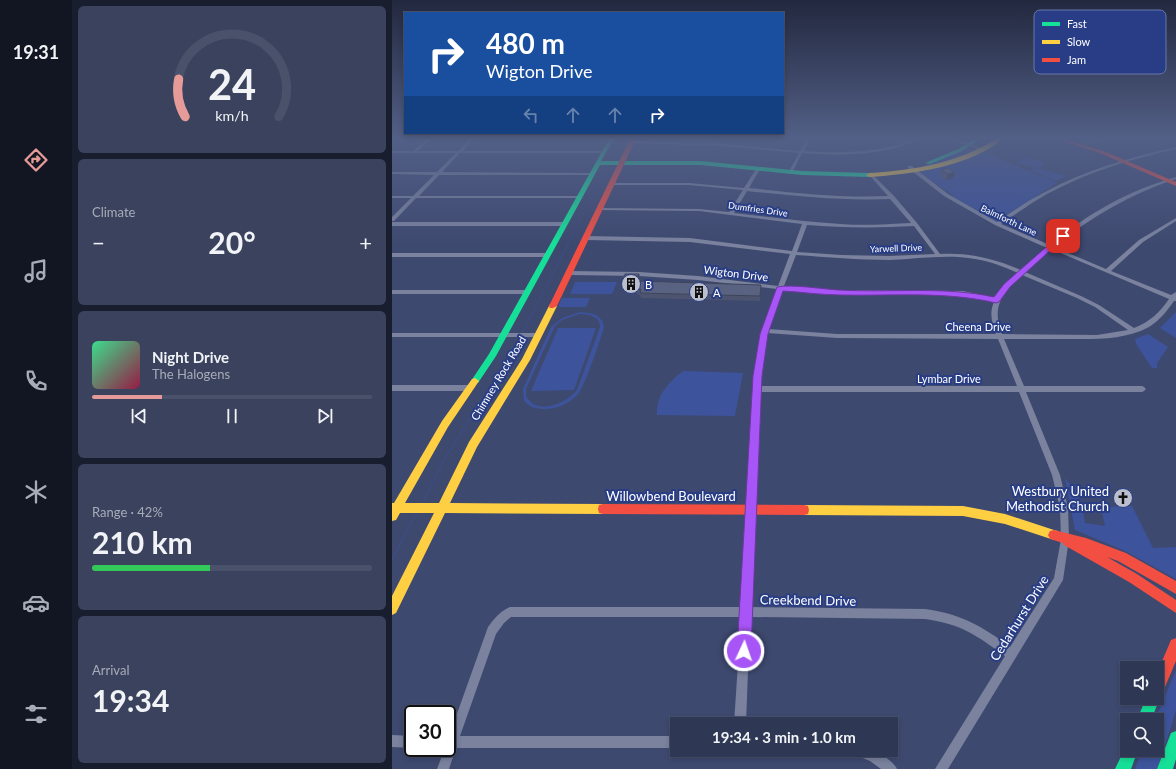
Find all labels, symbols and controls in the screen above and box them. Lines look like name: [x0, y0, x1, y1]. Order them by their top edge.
legend: [1034, 10, 1166, 74]
text: Fast: [1067, 17, 1087, 30]
text: 480 m: [486, 26, 565, 60]
icon: right: [420, 28, 472, 80]
text: Slow: [1067, 35, 1091, 48]
text: 19:31: [13, 41, 59, 63]
text: Jam: [1067, 53, 1086, 66]
text: 24: [208, 59, 256, 109]
text: Wigton Drive: [486, 60, 592, 82]
icon: left: [520, 104, 542, 126]
icon: ahead: [562, 104, 584, 126]
icon: ahead: [604, 104, 626, 126]
icon: right: [646, 104, 668, 126]
text: km/h: [215, 107, 249, 124]
icon: directions: [22, 146, 50, 174]
street label: Dumfries Drive: [727, 199, 789, 219]
street label: Balmforth Lane: [979, 202, 1039, 238]
text: Climate: [92, 204, 135, 220]
pin: [1046, 219, 1080, 253]
text: 20°: [208, 224, 256, 260]
icon: arrive: [1052, 225, 1074, 247]
text: −: [92, 229, 105, 256]
text: +: [359, 229, 372, 256]
street label: Yarwell Drive: [870, 242, 922, 254]
icon: music: [22, 257, 50, 285]
street label: Wigton Drive: [703, 263, 769, 283]
building icon: B: [620, 273, 642, 295]
place label: B: [645, 278, 652, 291]
building icon: A: [688, 281, 710, 303]
place label: A: [713, 286, 721, 299]
street label: Cheena Drive: [945, 320, 1011, 333]
street label: Chimney Rock Road: [468, 333, 528, 423]
text: Night Drive: [152, 348, 229, 366]
text: The Halogens: [152, 366, 230, 382]
icon: phone: [22, 367, 50, 395]
street label: Lymbar Drive: [917, 372, 981, 385]
icon: previous: [128, 405, 150, 427]
icon: pause: [221, 405, 243, 427]
icon: next: [314, 405, 336, 427]
icon: climate: [22, 478, 50, 506]
place label: Westbury United Methodist Church: [1006, 483, 1109, 514]
church icon: Westbury United Methodist Church: [1112, 487, 1134, 509]
street label: Willowbend Boulevard: [606, 488, 736, 504]
text: Range · 42%: [92, 504, 163, 520]
text: 210 km: [92, 524, 193, 560]
street label: Cedarhurst Drive: [986, 572, 1052, 664]
icon: car: [22, 589, 50, 617]
street label: Creekbend Drive: [760, 591, 856, 609]
position arrow: [723, 630, 765, 672]
map controls: [1120, 661, 1164, 757]
button: sound: [1120, 661, 1164, 705]
text: Arrival: [92, 662, 129, 678]
text: 19:34: [92, 682, 169, 718]
icon: filters: [22, 700, 50, 728]
speed limit sign: 30: [404, 705, 456, 757]
button: search: [1120, 713, 1164, 757]
text: 19:34 · 3 min · 1.0 km: [712, 728, 856, 746]

